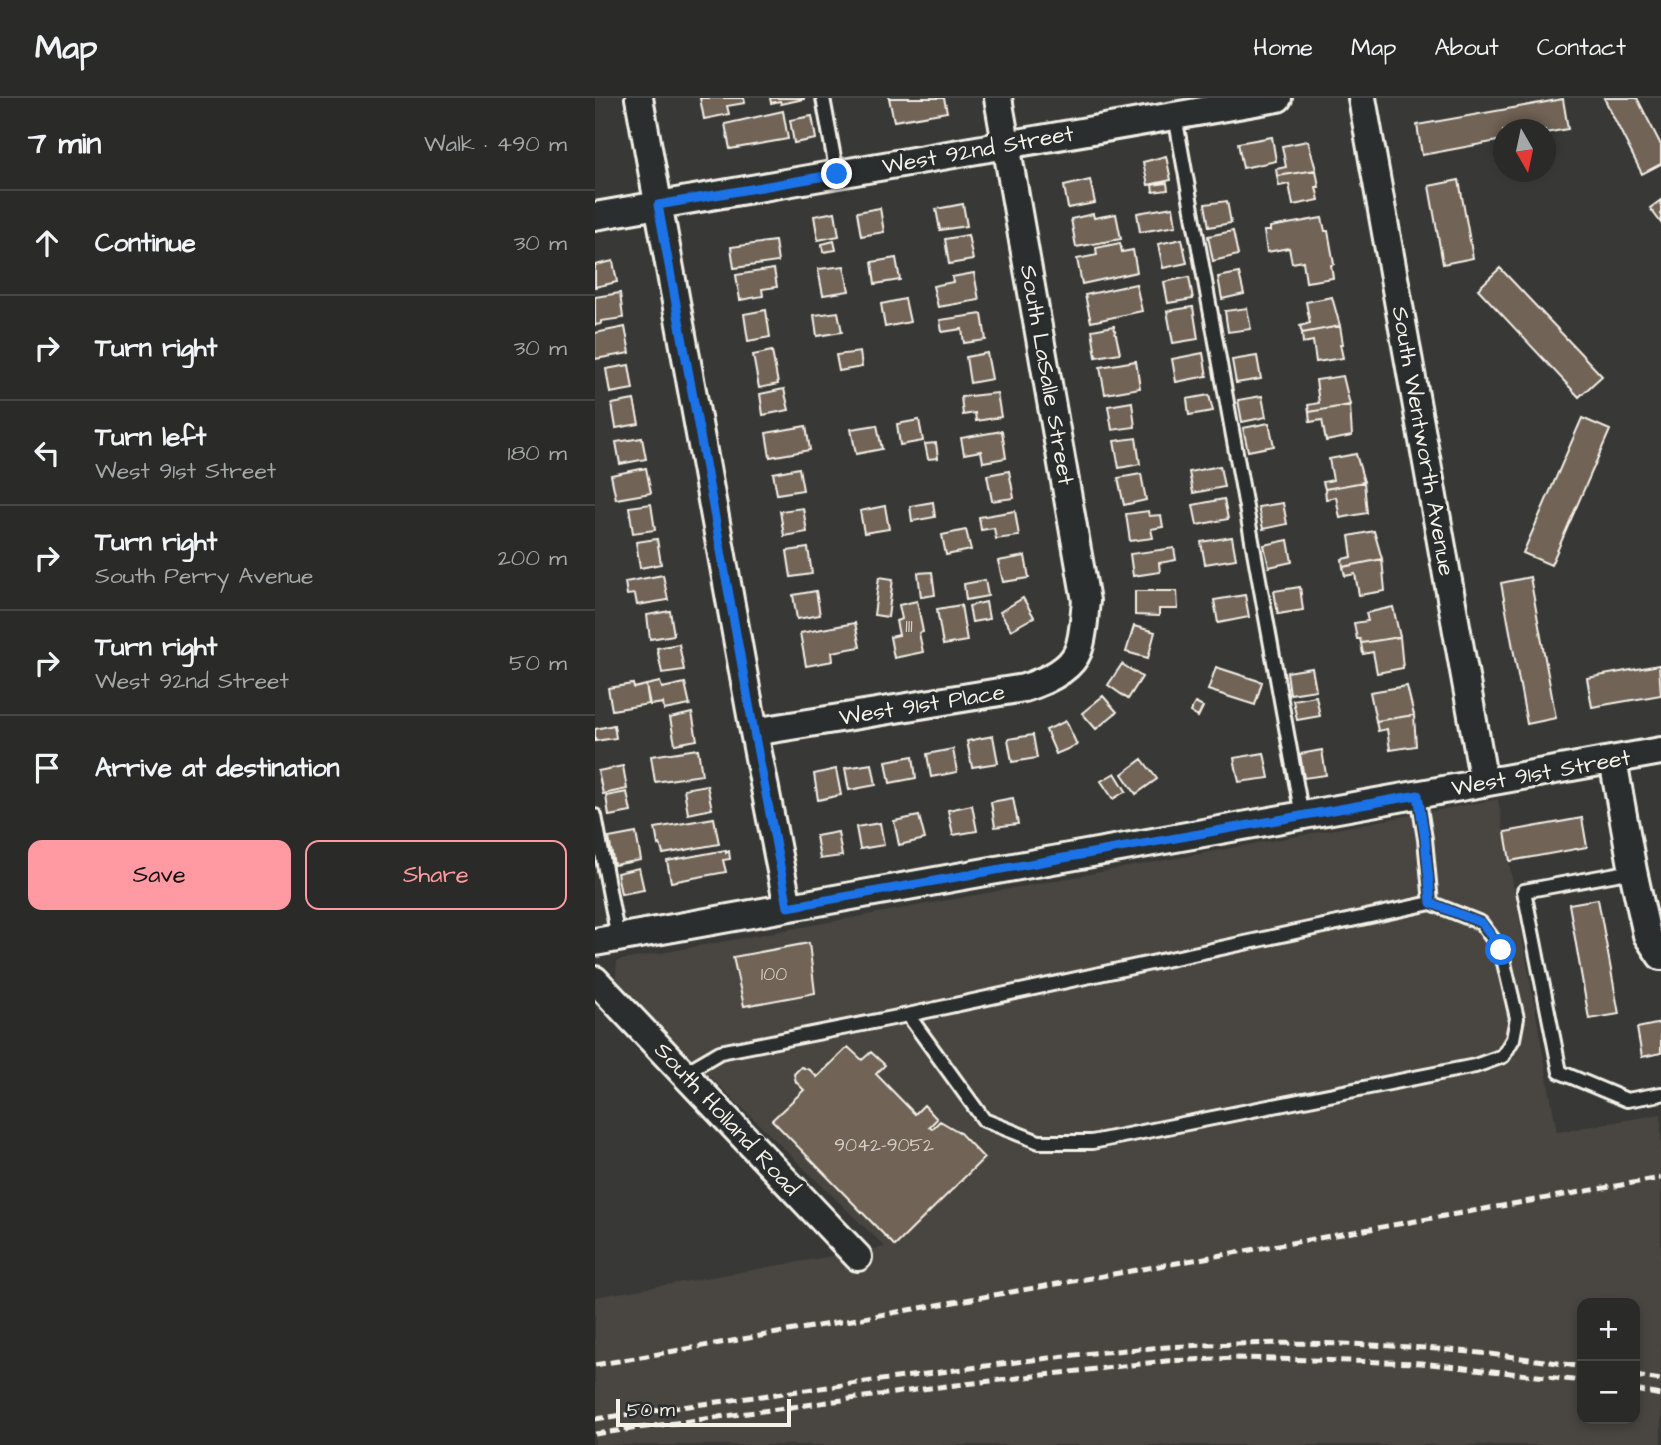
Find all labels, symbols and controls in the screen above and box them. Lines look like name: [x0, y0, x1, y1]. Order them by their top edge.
text: Map: [35, 25, 97, 71]
text: Home: [1253, 31, 1313, 65]
text: Map: [1351, 31, 1396, 65]
text: About: [1434, 31, 1499, 65]
text: Contact: [1537, 31, 1626, 65]
street label: West 92nd Street: [880, 117, 1077, 183]
north arrow: [1493, 119, 1556, 182]
text: 7 min: [28, 123, 101, 165]
text: Walk · 490 m: [424, 128, 567, 160]
route end: [821, 158, 852, 189]
icon: ahead: [28, 224, 66, 262]
text: Continue: [95, 225, 196, 261]
text: 30 m: [514, 227, 567, 259]
street label: South LaSalle Street: [1012, 262, 1082, 488]
street label: South Wentworth Avenue: [1384, 304, 1462, 578]
icon: right: [28, 329, 66, 367]
text: Turn right: [95, 330, 217, 366]
text: 30 m: [514, 332, 567, 364]
text: Turn left: [95, 419, 206, 455]
icon: left: [28, 434, 66, 472]
text: 180 m: [508, 437, 567, 469]
text: West 91st Street: [95, 455, 276, 487]
text: Turn right: [95, 524, 217, 560]
icon: right: [28, 539, 66, 577]
text: 200 m: [498, 542, 567, 574]
text: South Perry Avenue: [95, 560, 313, 592]
house number: 111: [905, 613, 913, 640]
text: Turn right: [95, 629, 217, 665]
icon: right: [28, 644, 66, 682]
text: 50 m: [509, 647, 567, 679]
text: West 92nd Street: [95, 665, 289, 697]
street label: West 91st Place: [837, 676, 1007, 734]
street label: West 91st Street: [1449, 741, 1634, 804]
icon: arrive: [28, 749, 66, 787]
text: Arrive at destination: [95, 750, 340, 786]
button: Save: [28, 840, 291, 910]
button: Share: [305, 840, 567, 910]
route start: [1485, 934, 1516, 965]
house number: 100: [761, 961, 787, 988]
street label: South Holland Road: [647, 1035, 807, 1203]
house number: 9042-9052: [834, 1132, 934, 1159]
map controls: [1577, 1298, 1640, 1424]
button: +: [1577, 1298, 1640, 1361]
button: −: [1577, 1361, 1640, 1424]
scale bar: [616, 1396, 791, 1428]
text: 50 m: [627, 1397, 675, 1424]

